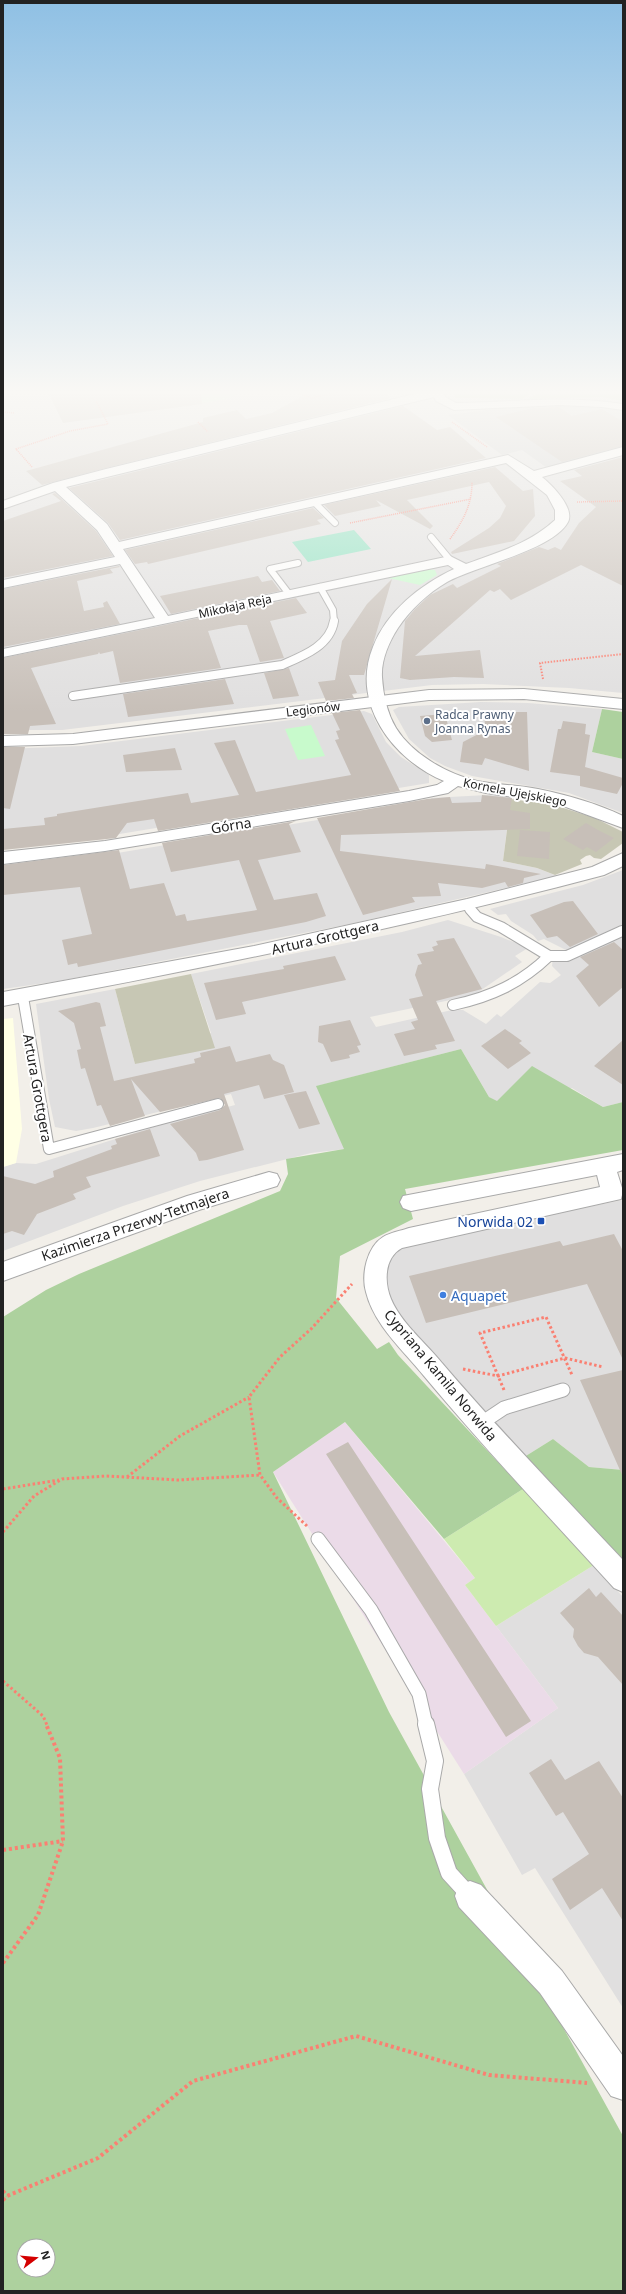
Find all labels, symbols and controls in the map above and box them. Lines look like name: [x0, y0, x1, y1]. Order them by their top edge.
street label: Mikołaja Reja: [197, 590, 273, 622]
street label: Legionów: [285, 697, 342, 721]
place label: Radca Prawny Joanna Rynas: [434, 706, 515, 737]
marker: Radca Prawny Joanna Rynas: [422, 716, 432, 726]
street label: Kornela Ujejskiego: [462, 774, 568, 810]
street label: Górna: [209, 812, 253, 838]
street label: Artura Grottgera: [269, 915, 381, 959]
street label: Artura Grottgera: [19, 1032, 57, 1144]
street label: Kazimierza Przerwy-Tetmajera: [39, 1183, 231, 1265]
place label: Norwida 02: [457, 1212, 533, 1231]
marker: Norwida 02: [536, 1216, 546, 1226]
place label: Aquapet: [451, 1286, 507, 1305]
marker: Aquapet: [438, 1290, 448, 1300]
street label: Cypriana Kamila Norwida: [380, 1305, 502, 1445]
north arrow: [16, 2238, 56, 2278]
text: N: [38, 2249, 55, 2261]

